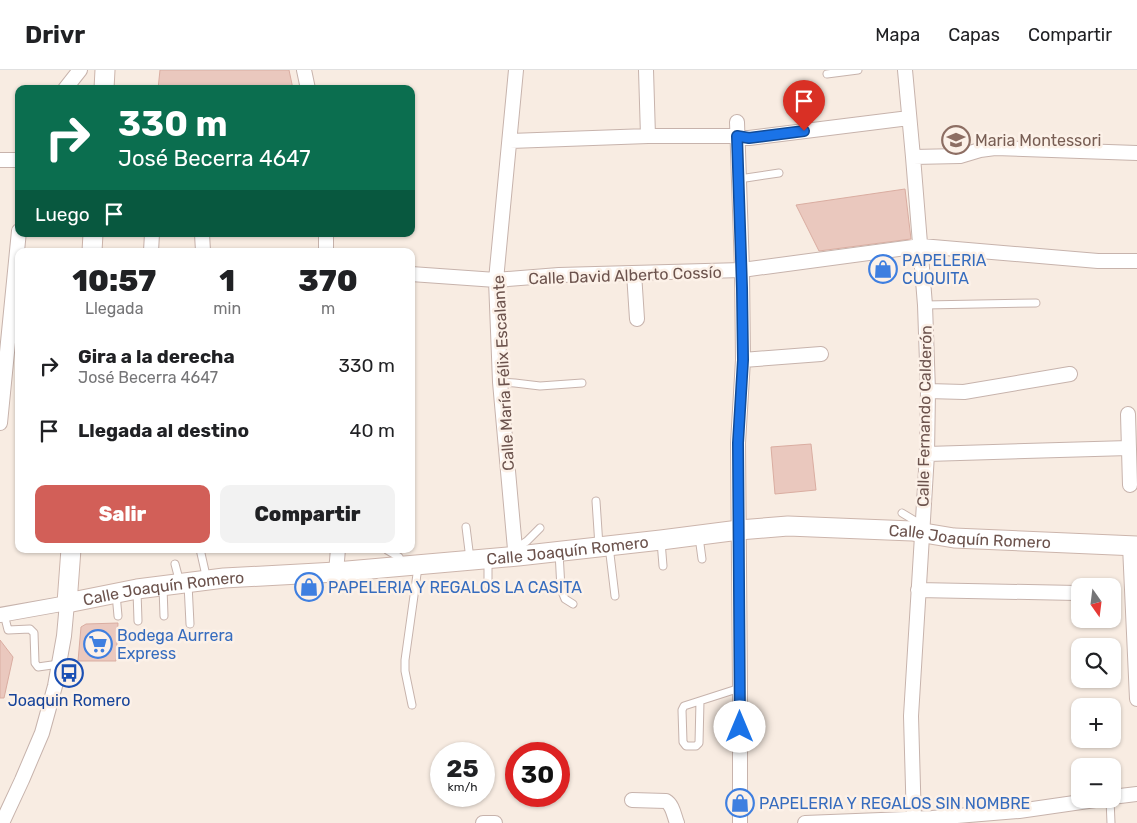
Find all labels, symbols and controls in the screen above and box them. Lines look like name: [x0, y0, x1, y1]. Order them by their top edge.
text: Drivr: [25, 21, 85, 49]
text: Mapa: [875, 24, 920, 46]
text: Capas: [948, 24, 1000, 46]
text: Compartir: [1028, 24, 1112, 46]
pin: [783, 80, 825, 131]
icon: arrive: [790, 87, 818, 115]
text: 330 m: [118, 103, 227, 145]
icon: right: [35, 105, 100, 170]
school or university icon: Maria Montessori: [941, 125, 971, 155]
place label: Maria Montessori: [975, 131, 1101, 150]
text: José Becerra 4647: [118, 145, 311, 172]
icon: arrive: [100, 200, 128, 228]
text: Luego: [35, 203, 90, 226]
place label: PAPELERIA CUQUITA: [902, 251, 987, 288]
shop icon: PAPELERIA CUQUITA: [868, 254, 898, 284]
text: 10:57: [72, 263, 156, 299]
text: 1: [219, 263, 235, 299]
text: 370: [298, 263, 358, 299]
street label: Calle David Alberto Cossío: [528, 263, 722, 288]
street label: Calle María Félix Escalante: [489, 275, 518, 471]
text: Llegada: [85, 299, 143, 318]
text: min: [213, 299, 241, 318]
text: m: [321, 299, 335, 318]
street label: Calle Fernando Calderón: [913, 325, 936, 507]
text: Gira a la derecha: [78, 345, 235, 368]
icon: right: [35, 352, 63, 380]
text: 330 m: [339, 354, 395, 377]
text: José Becerra 4647: [78, 368, 218, 387]
icon: arrive: [35, 417, 63, 445]
text: Llegada al destino: [78, 419, 249, 442]
text: 40 m: [350, 419, 395, 442]
button: Salir: [35, 485, 210, 543]
button: Compartir: [220, 485, 395, 543]
street label: Calle Joaquín Romero: [888, 521, 1051, 552]
street label: Calle Joaquín Romero: [486, 532, 650, 569]
street label: Calle Joaquín Romero: [81, 568, 245, 610]
shop icon: PAPELERIA Y REGALOS LA CASITA: [294, 572, 324, 602]
place label: PAPELERIA Y REGALOS LA CASITA: [328, 578, 582, 597]
north arrow: [1071, 578, 1121, 628]
map controls: [1071, 578, 1121, 808]
place label: Bodega Aurrera Express: [117, 626, 233, 663]
supermarket icon: Bodega Aurrera Express: [83, 629, 113, 659]
button: search: [1071, 638, 1121, 688]
bus stop icon: Joaquin Romero: [54, 658, 84, 688]
place label: Joaquin Romero: [8, 691, 130, 710]
button: +: [1071, 698, 1121, 748]
position arrow: [713, 700, 765, 752]
speed limit sign: 30: [505, 742, 570, 807]
text: 25: [446, 754, 479, 783]
button: −: [1071, 758, 1121, 808]
text: km/h: [448, 780, 477, 794]
shop icon: PAPELERIA Y REGALOS SIN NOMBRE: [725, 788, 755, 818]
place label: PAPELERIA Y REGALOS SIN NOMBRE: [759, 794, 1030, 813]

